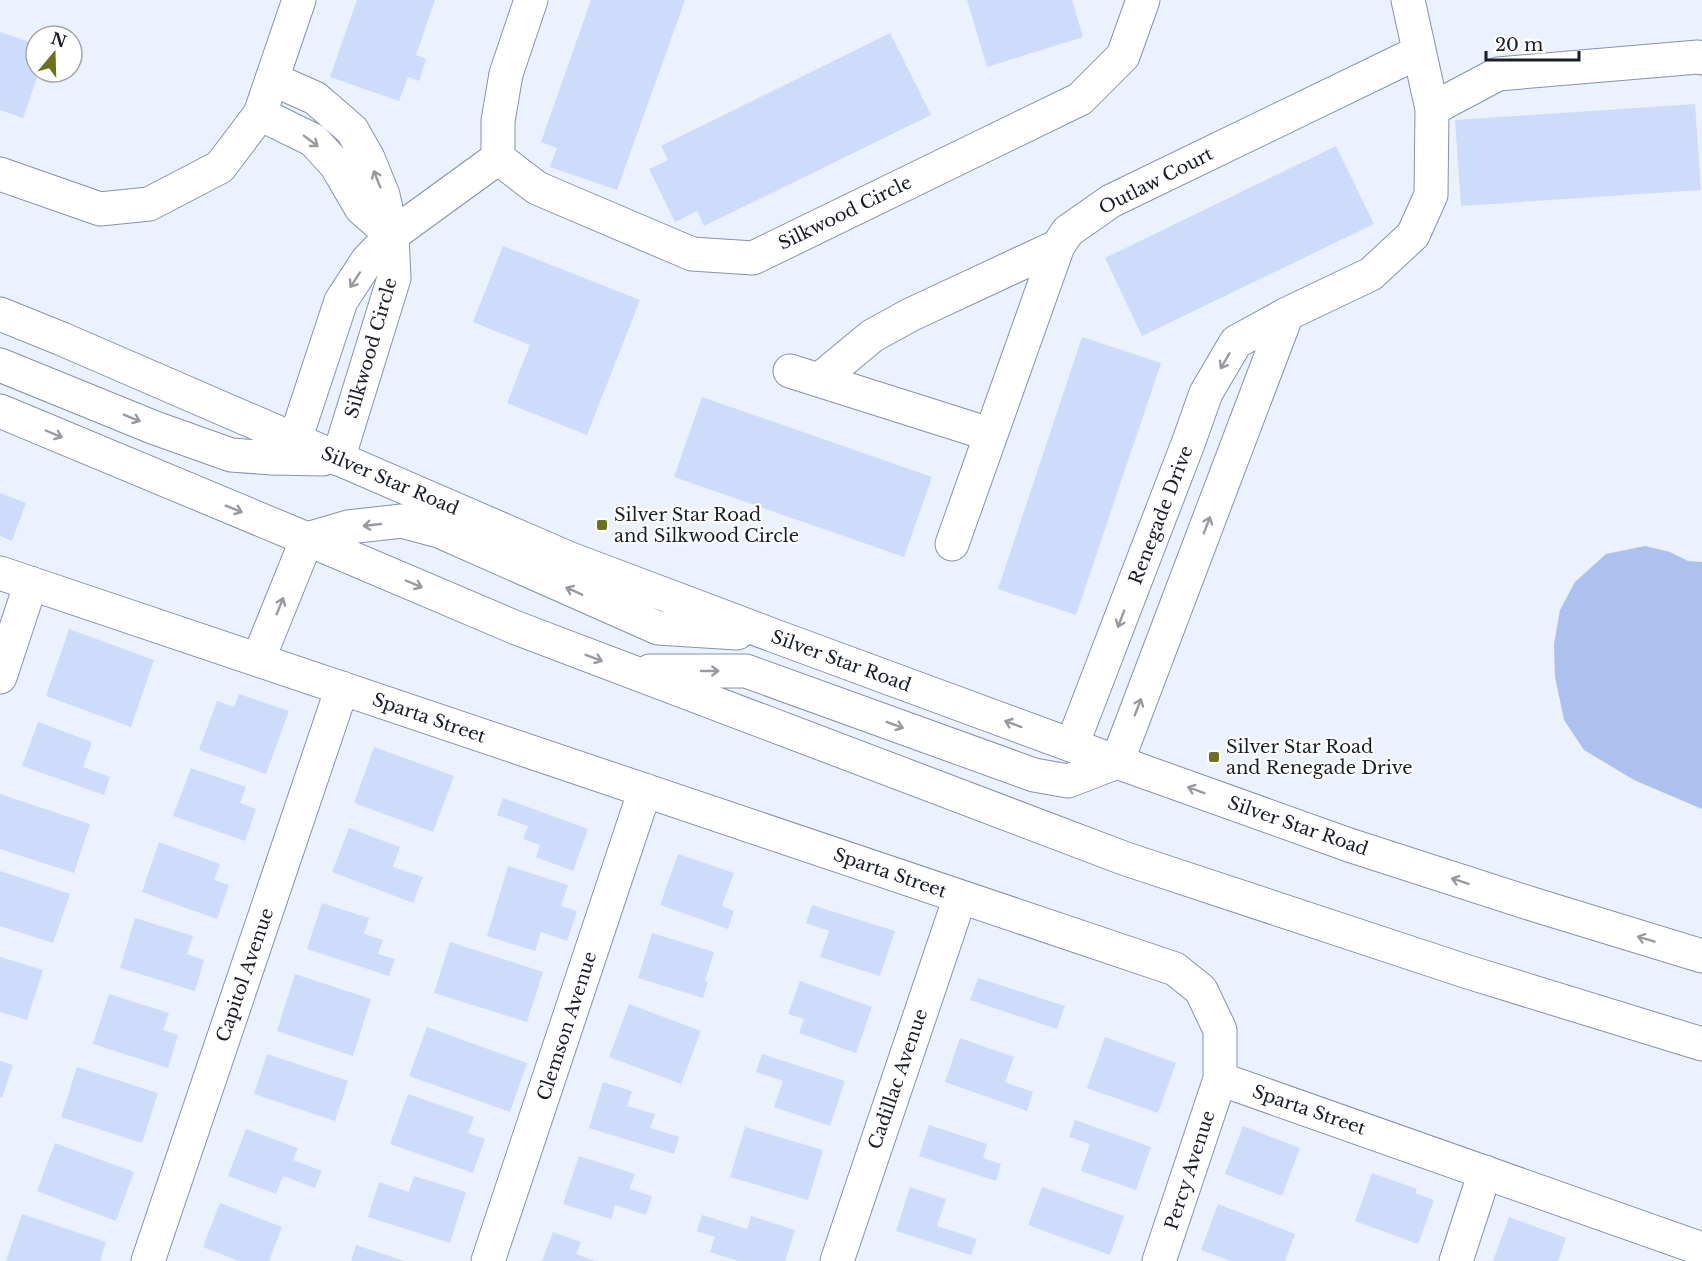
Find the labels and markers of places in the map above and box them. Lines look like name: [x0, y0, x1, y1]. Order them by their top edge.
place label: Silver Star Road and Silkwood Circle: [614, 504, 799, 547]
marker: Silver Star Road and Silkwood Circle: [595, 518, 609, 532]
place label: Silver Star Road and Renegade Drive: [1226, 736, 1413, 779]
marker: Silver Star Road and Renegade Drive: [1207, 750, 1221, 764]

